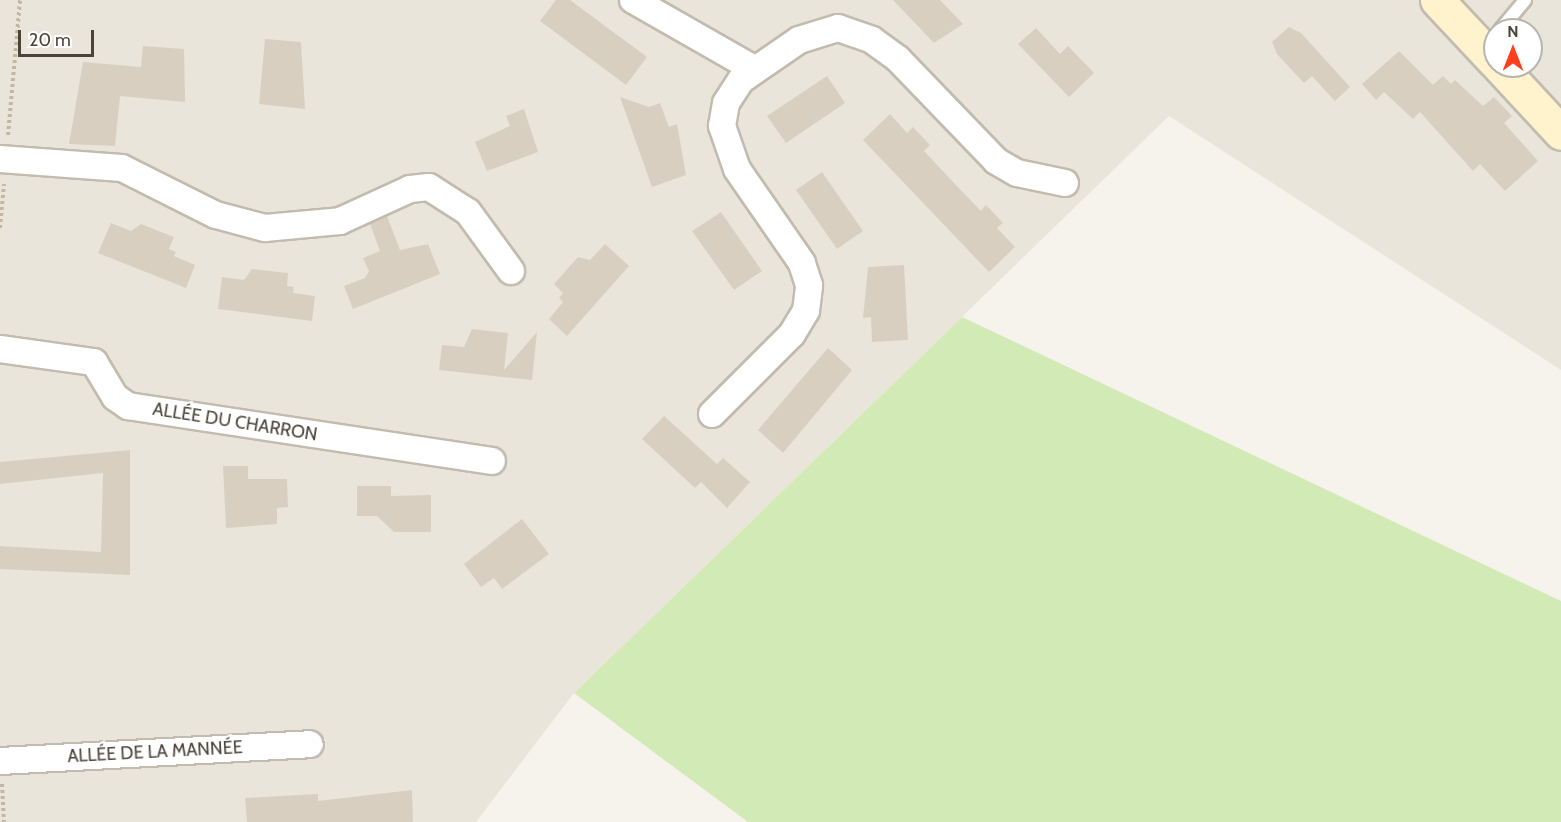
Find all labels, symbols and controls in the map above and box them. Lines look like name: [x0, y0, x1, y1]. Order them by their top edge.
scale bar: [21, 18, 98, 56]
north arrow: [1483, 18, 1543, 78]
text: N: [1507, 22, 1519, 41]
text: 20 m: [29, 29, 71, 51]
street label: ALLÉE DU CHARRON: [151, 398, 319, 446]
street label: ALLÉE DE LA MANNÉE: [67, 737, 243, 767]

